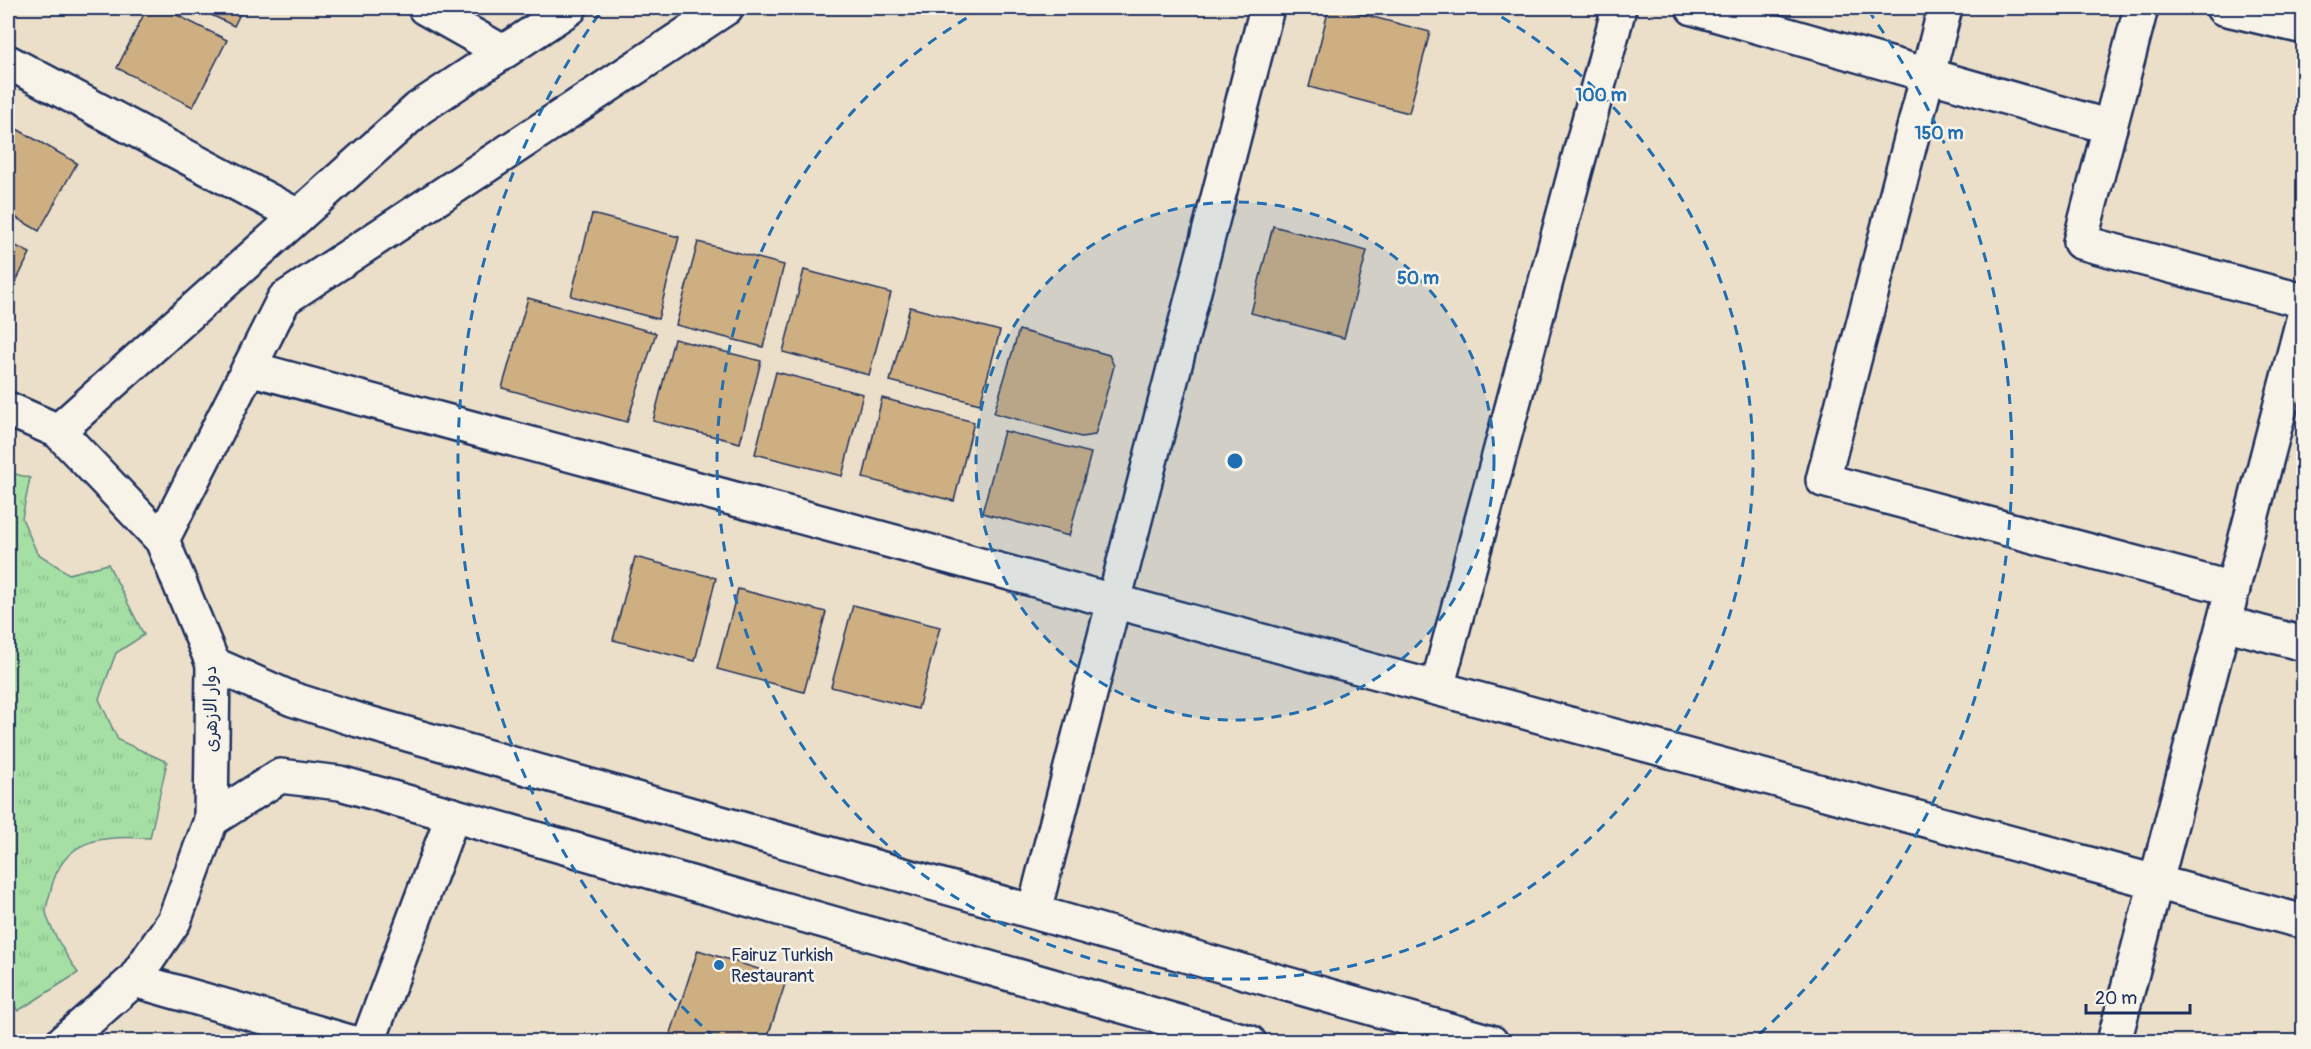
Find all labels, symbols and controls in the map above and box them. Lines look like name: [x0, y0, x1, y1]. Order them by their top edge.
text: 100 m: [1575, 84, 1627, 107]
text: 150 m: [1915, 122, 1964, 145]
text: 50 m: [1397, 267, 1439, 290]
centre of rings: [1225, 451, 1245, 471]
street label: دوار الازهری: [199, 665, 223, 753]
place label: Fairuz Turkish Restaurant: [731, 944, 833, 988]
marker: Fairuz Turkish Restaurant: [712, 958, 726, 972]
scale bar: [2086, 977, 2190, 1015]
text: 20 m: [2095, 987, 2137, 1010]

